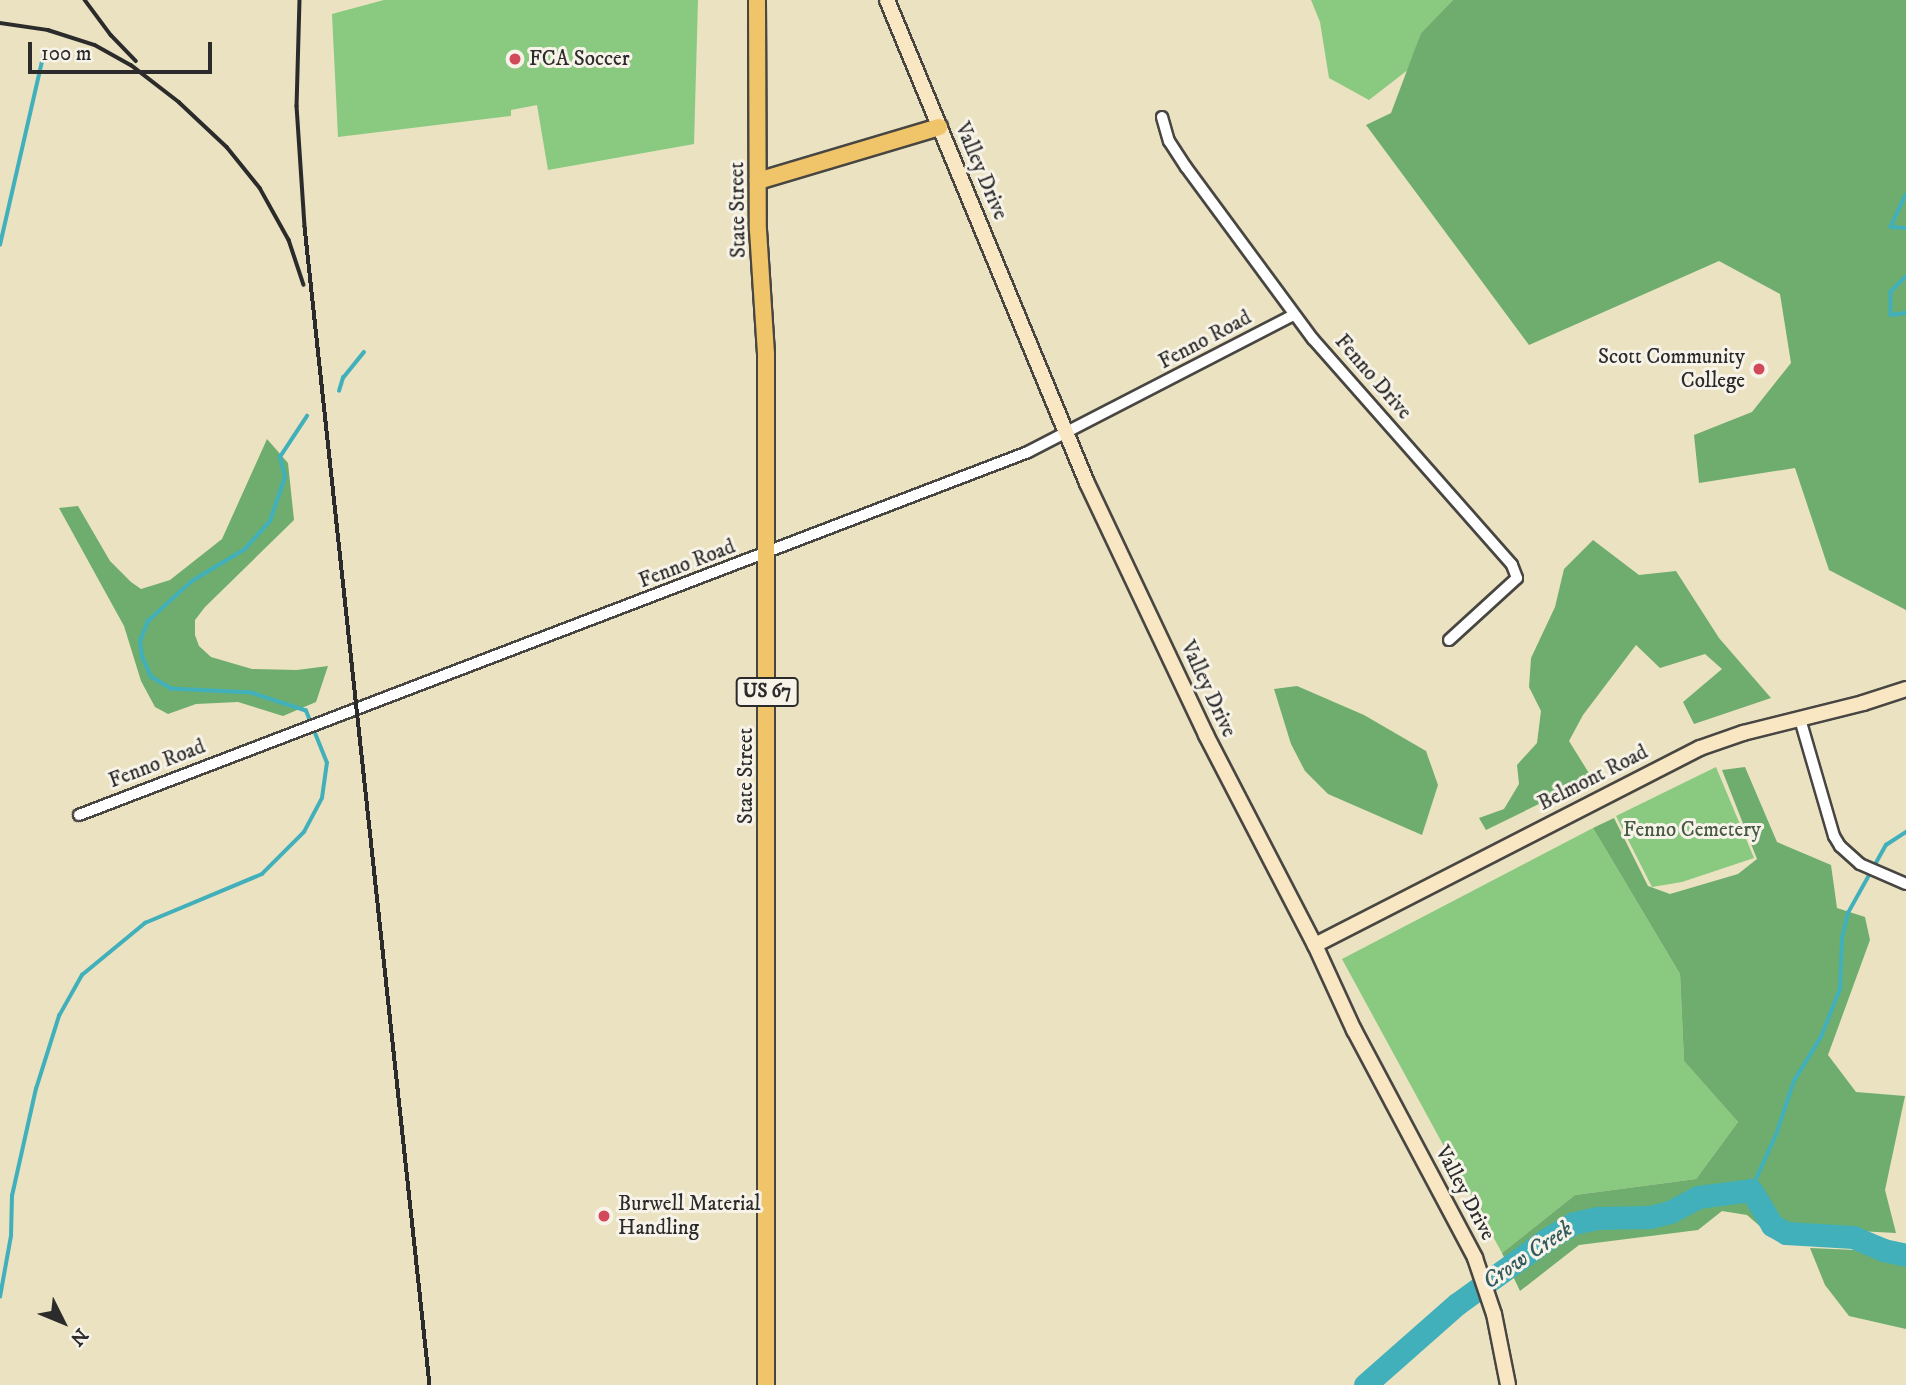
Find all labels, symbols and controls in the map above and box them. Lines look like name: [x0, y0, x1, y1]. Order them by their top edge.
scale bar: [32, 28, 215, 72]
text: 100 m: [41, 41, 92, 67]
place label: FCA Soccer: [529, 46, 630, 72]
marker: FCA Soccer: [507, 51, 523, 67]
street label: Valley Drive: [949, 119, 1013, 223]
street label: State Street: [725, 162, 751, 258]
street label: Fenno Road: [1154, 305, 1256, 375]
street label: Fenno Drive: [1329, 329, 1417, 425]
place label: Scott Community College: [1598, 344, 1745, 394]
marker: Scott Community College: [1751, 361, 1767, 377]
street label: Fenno Road: [635, 534, 739, 594]
street label: Valley Drive: [1175, 637, 1241, 741]
road number: US 67: [736, 677, 798, 708]
street label: State Street: [733, 728, 759, 824]
street label: Fenno Road: [105, 734, 209, 794]
street label: Belmont Road: [1534, 740, 1652, 816]
park label: Fenno Cemetery: [1623, 817, 1761, 843]
street label: Valley Drive: [1430, 1141, 1500, 1245]
place label: Burwell Material Handling: [618, 1191, 761, 1241]
marker: Burwell Material Handling: [596, 1208, 612, 1224]
water label: Crow Creek: [1478, 1216, 1578, 1296]
north arrow: [28, 1287, 98, 1357]
text: N: [65, 1323, 92, 1350]

